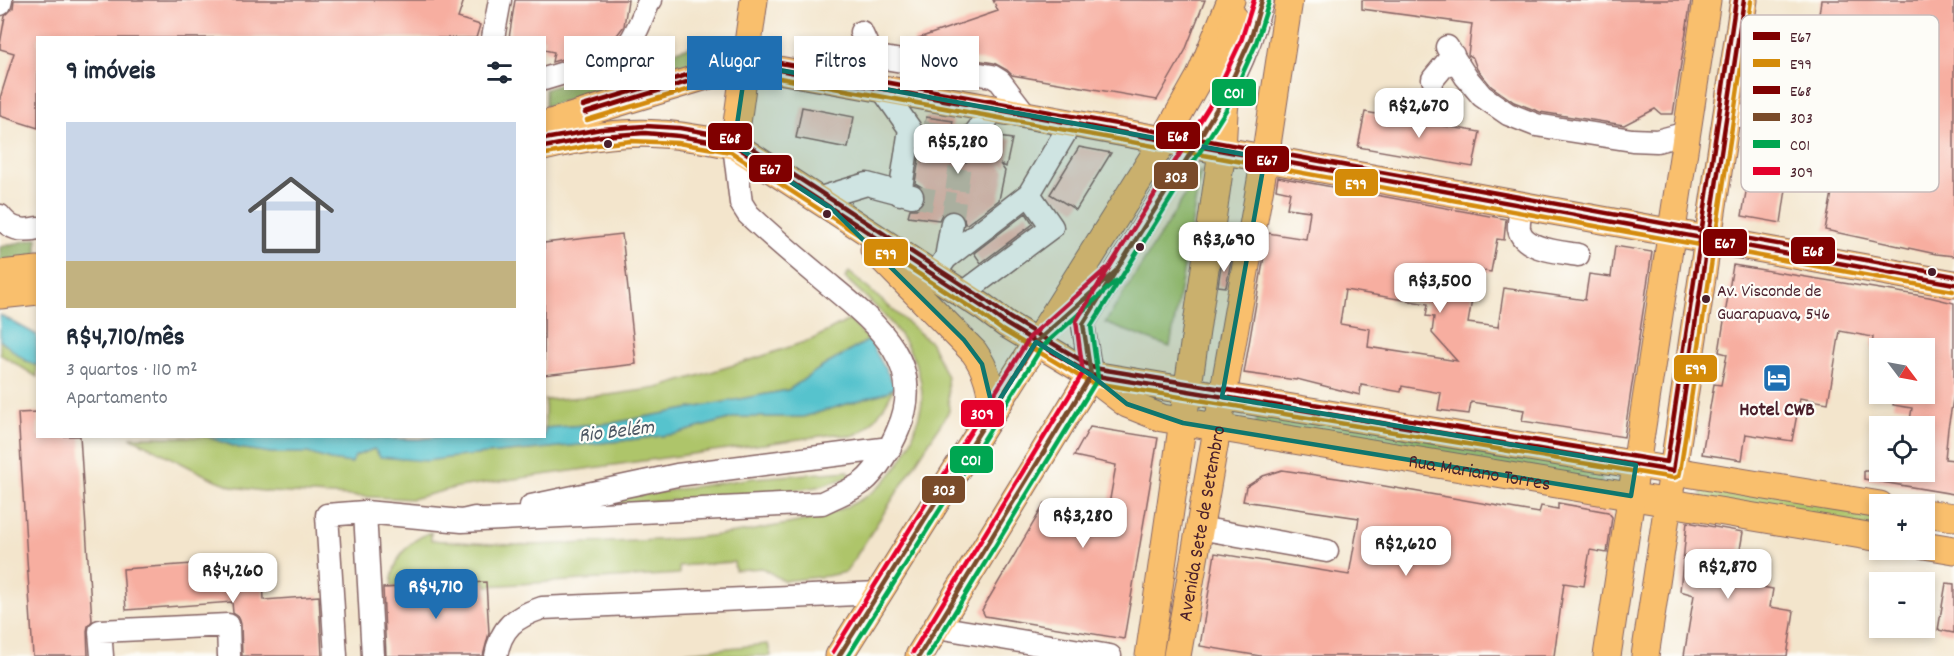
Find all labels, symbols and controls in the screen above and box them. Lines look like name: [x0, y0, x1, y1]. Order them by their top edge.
legend: [1741, 15, 1939, 192]
text: E67: [1790, 27, 1811, 50]
chip: Comprar: [564, 36, 675, 90]
chip: Alugar: [687, 36, 782, 90]
chip: Filtros: [794, 36, 888, 90]
chip: Novo: [900, 36, 979, 90]
text: 9 imóveis: [66, 54, 156, 91]
text: E99: [1790, 54, 1812, 77]
icon: filters: [483, 56, 516, 89]
line badge: C01: [1211, 78, 1257, 107]
text: E68: [1790, 81, 1812, 104]
text: C01: [1224, 83, 1244, 106]
pin: R$2,670: [1364, 88, 1474, 139]
text: R$2,670: [1389, 93, 1449, 121]
text: 303: [1790, 108, 1813, 131]
line badge: E68: [1155, 121, 1201, 150]
line badge: E68: [707, 122, 753, 151]
pin: R$5,280: [903, 124, 1013, 175]
text: E68: [1167, 126, 1189, 149]
text: E68: [719, 128, 741, 151]
text: R$5,280: [928, 129, 988, 157]
text: C01: [1790, 135, 1810, 158]
unlabelled marker: [602, 138, 614, 150]
line badge: E67: [1244, 145, 1290, 173]
text: E67: [1256, 150, 1278, 173]
line badge: E67: [748, 154, 793, 183]
text: E67: [759, 159, 781, 182]
icon: home: [237, 161, 345, 269]
line badge: 303: [1153, 161, 1199, 190]
text: 309: [1790, 162, 1813, 185]
text: 303: [1165, 167, 1187, 190]
line badge: E99: [1334, 168, 1379, 197]
text: E99: [1345, 174, 1367, 197]
unlabelled marker: [821, 208, 833, 220]
pin: R$3,690: [1169, 222, 1279, 273]
text: R$3,690: [1193, 227, 1255, 255]
line badge: E67: [1702, 228, 1748, 257]
text: E67: [1714, 233, 1736, 256]
line badge: E68: [1790, 236, 1836, 265]
line badge: E99: [863, 238, 909, 267]
unlabelled marker: [1134, 241, 1146, 253]
text: E68: [1802, 241, 1824, 264]
text: E99: [875, 244, 897, 267]
pin: R$3,500: [1385, 263, 1495, 314]
unlabelled marker: [1926, 266, 1938, 278]
text: R$3,500: [1408, 268, 1472, 296]
place label: Av. Visconde de Guarapuava, 546: [1717, 280, 1830, 328]
marker: Av. Visconde de Guarapuava, 546: [1700, 293, 1712, 305]
text: R$4,710/mês: [66, 320, 185, 357]
north arrow: [1869, 338, 1935, 404]
map controls: [1869, 338, 1935, 638]
line badge: E99: [1673, 354, 1718, 383]
text: 3 quartos · 110 m²: [66, 357, 197, 385]
text: E99: [1685, 359, 1707, 382]
hotel icon: Hotel CWB: [1761, 362, 1793, 394]
text: Apartamento: [66, 385, 168, 413]
place label: Hotel CWB: [1739, 397, 1815, 425]
line badge: 309: [960, 399, 1005, 428]
text: 309: [970, 404, 994, 427]
water label: Rio Belém: [577, 413, 656, 452]
button: locate: [1869, 416, 1935, 482]
street label: Avenida Sete de Setembro: [1172, 423, 1234, 624]
line badge: C01: [949, 445, 994, 474]
street label: Rua Mariano Torres: [1406, 448, 1553, 500]
text: C01: [961, 450, 981, 473]
line badge: 303: [921, 475, 966, 504]
text: 303: [933, 480, 955, 503]
button: +: [1869, 494, 1935, 560]
pin: R$3,280: [1028, 498, 1138, 549]
text: R$3,280: [1053, 503, 1113, 531]
pin: R$2,620: [1351, 526, 1461, 577]
text: R$2,620: [1375, 531, 1437, 559]
pin: R$2,870: [1673, 549, 1783, 600]
pin: R$4,260: [178, 553, 288, 604]
text: R$2,870: [1699, 554, 1758, 582]
text: R$4,260: [202, 558, 264, 586]
pin: R$4,710: [381, 569, 491, 620]
button: −: [1869, 572, 1935, 638]
text: R$4,710: [409, 574, 463, 602]

